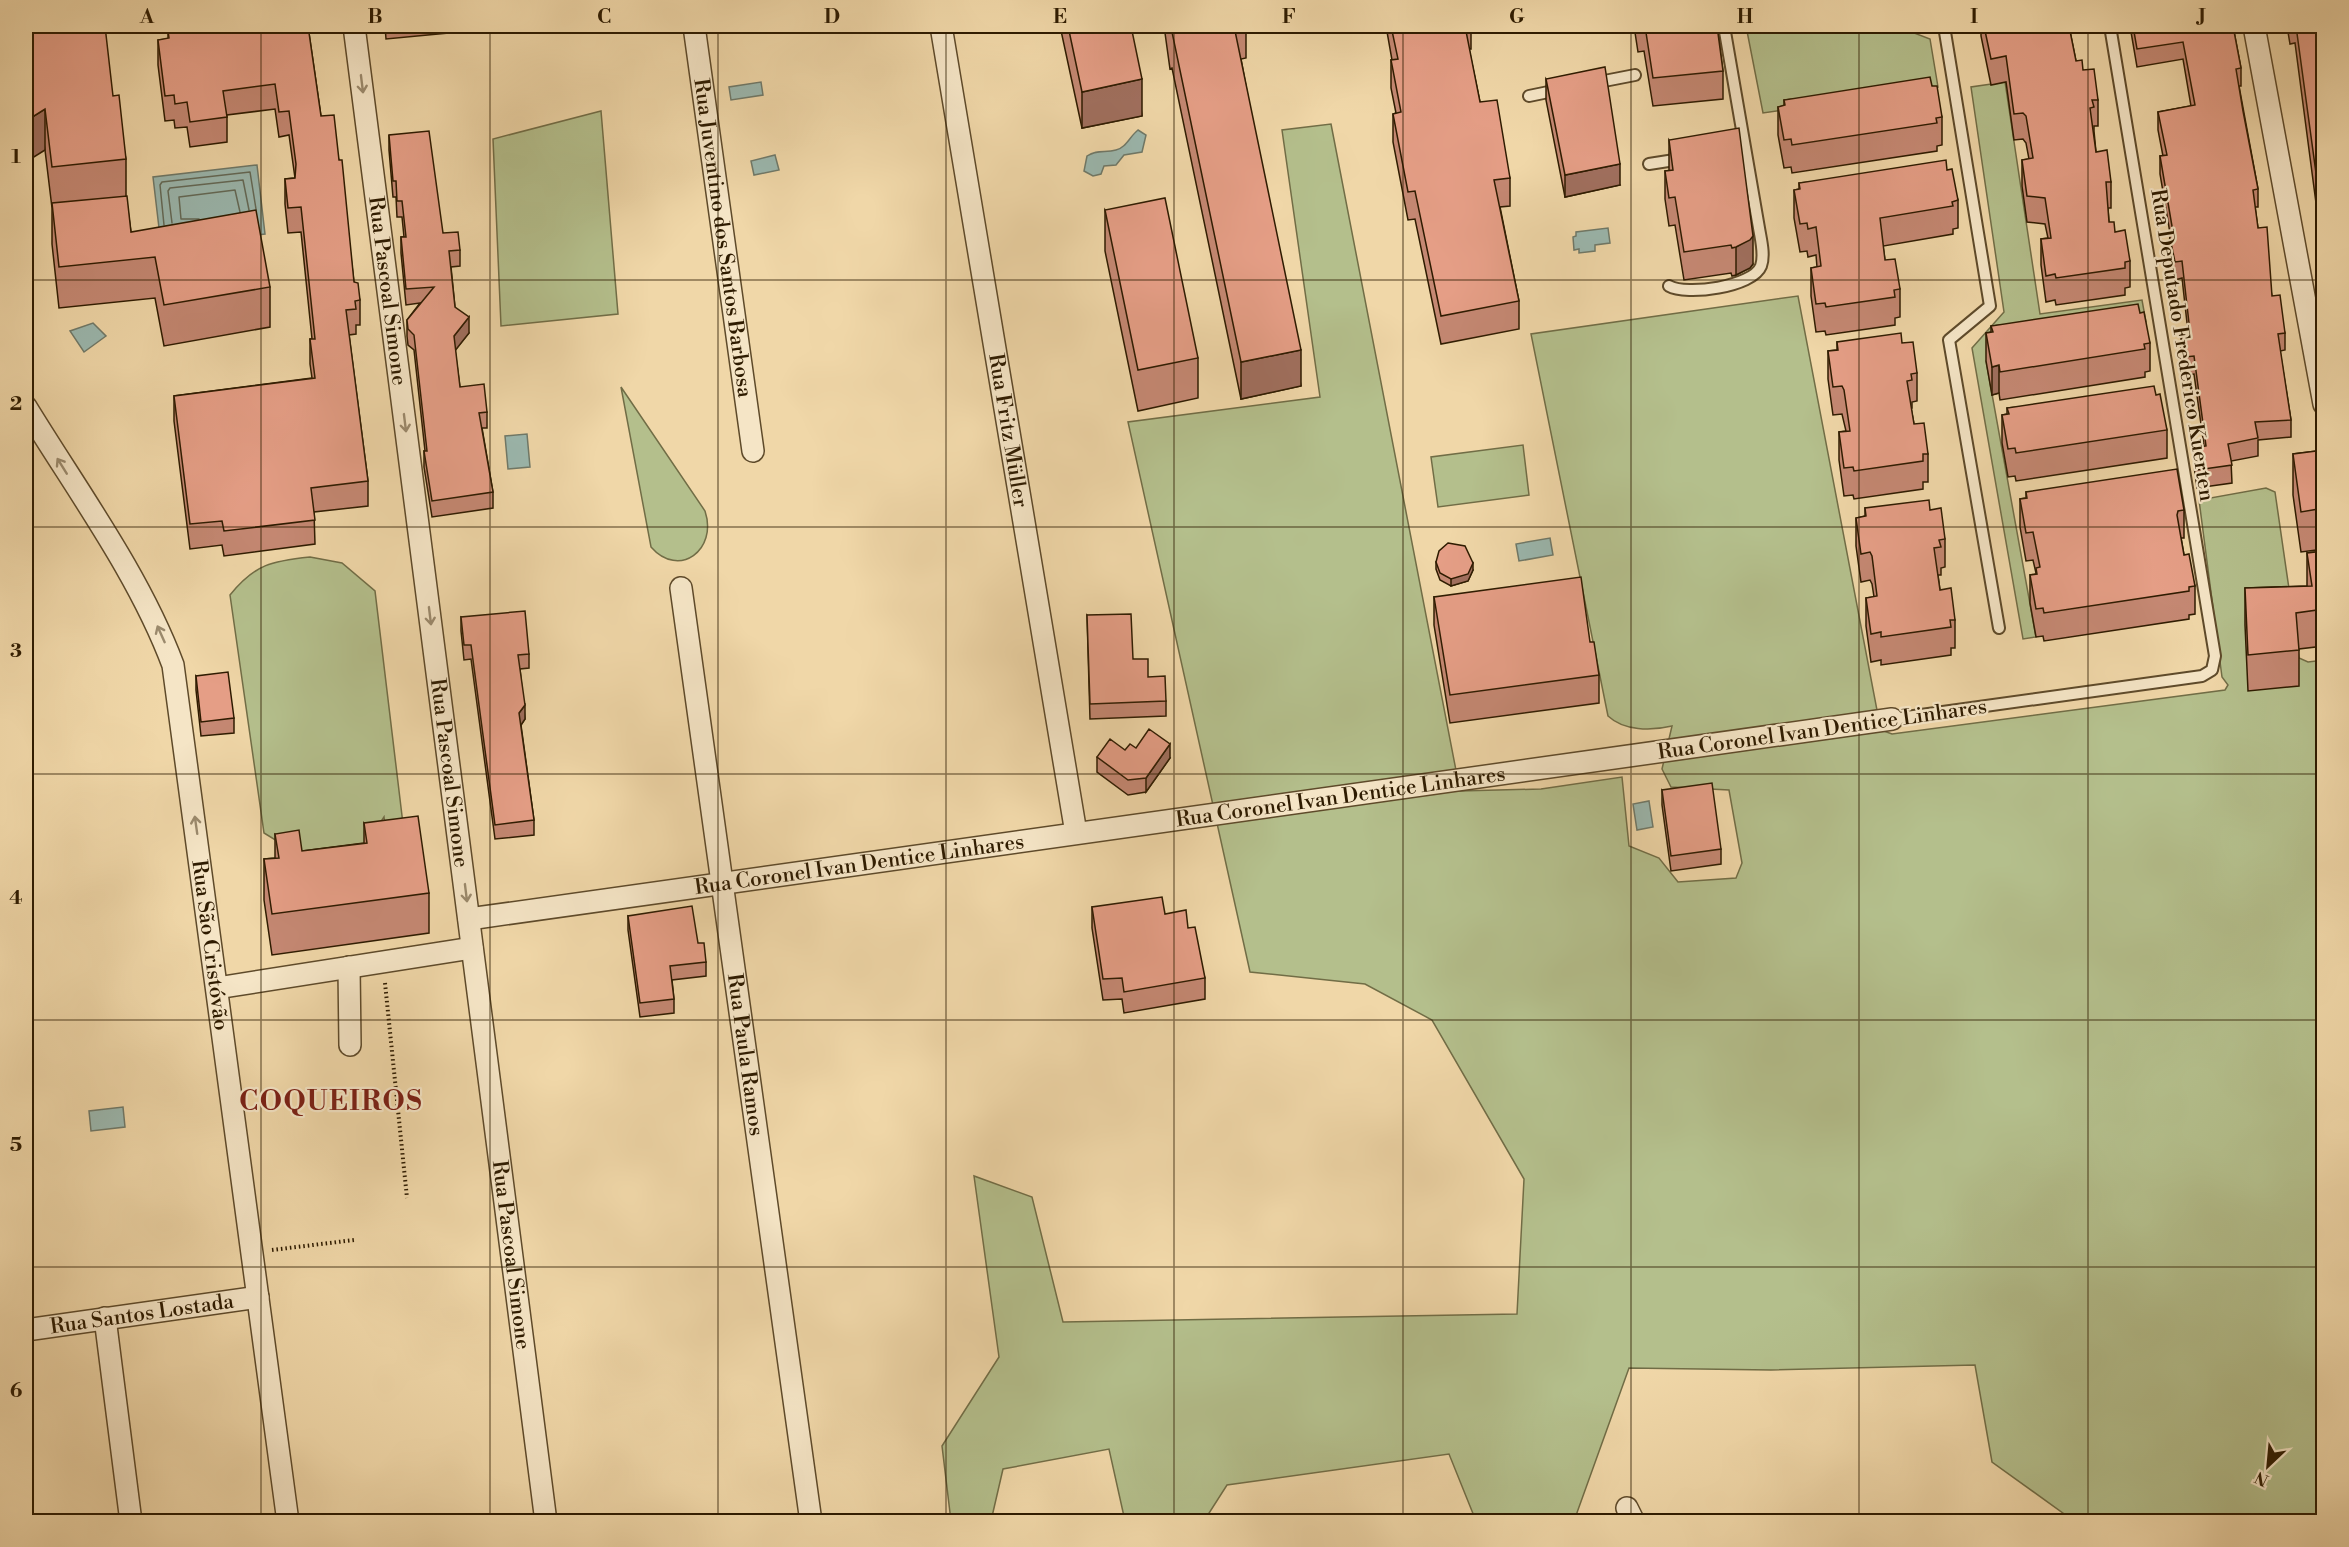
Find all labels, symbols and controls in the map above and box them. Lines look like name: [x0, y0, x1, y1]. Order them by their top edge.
text: A: [139, 5, 155, 30]
text: B: [367, 5, 383, 30]
text: C: [597, 5, 611, 30]
text: D: [824, 5, 840, 30]
text: E: [1053, 5, 1067, 30]
text: F: [1282, 5, 1296, 30]
text: G: [1509, 5, 1525, 30]
text: H: [1737, 5, 1754, 30]
text: I: [1970, 5, 1978, 30]
text: J: [2195, 5, 2206, 30]
one-way arrow: [356, 73, 367, 93]
street label: Rua Juventino dos Santos Barbosa: [687, 77, 757, 400]
text: 1: [11, 145, 21, 170]
street label: Rua Deputado Frederico Kuerten: [2144, 187, 2220, 504]
street label: Rua Pascoal Simone: [362, 195, 412, 387]
street label: Rua Fritz Müller: [982, 352, 1033, 510]
text: 2: [10, 392, 22, 417]
one-way arrow: [400, 412, 411, 432]
one-way arrow: [56, 458, 69, 475]
one-way arrow: [425, 606, 436, 626]
one-way arrow: [155, 626, 166, 644]
text: 3: [10, 639, 22, 664]
street label: Rua Pascoal Simone: [424, 677, 474, 869]
street label: Rua Coronel Ivan Dentice Linhares: [1656, 694, 1988, 766]
street label: Rua Coronel Ivan Dentice Linhares: [1174, 761, 1507, 834]
one-way arrow: [190, 816, 201, 836]
street label: Rua Coronel Ivan Dentice Linhares: [693, 829, 1026, 901]
street label: Rua São Cristóvão: [185, 858, 234, 1032]
one-way arrow: [460, 882, 471, 902]
text: 4: [9, 886, 23, 911]
street label: Rua Paula Ramos: [721, 972, 769, 1137]
district label: COQUEIROS: [239, 1085, 423, 1119]
text: 5: [10, 1133, 22, 1158]
street label: Rua Pascoal Simone: [486, 1159, 536, 1351]
street label: Rua Santos Lostada: [48, 1289, 236, 1340]
text: 6: [10, 1379, 23, 1404]
north arrow: [2238, 1436, 2298, 1496]
text: N: [2251, 1467, 2272, 1490]

